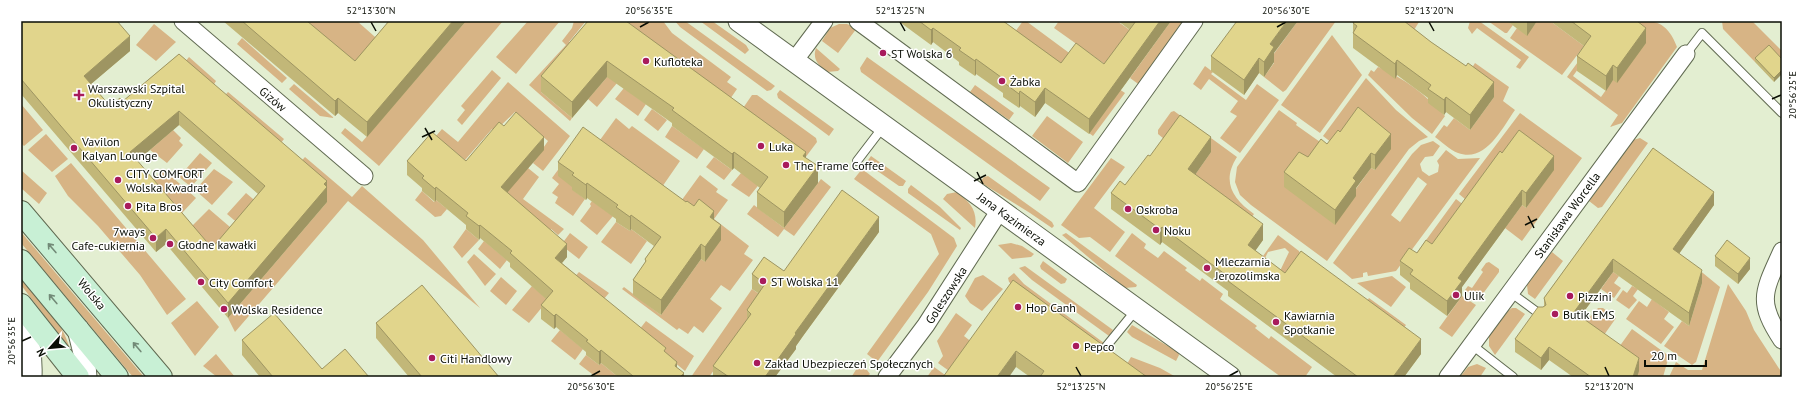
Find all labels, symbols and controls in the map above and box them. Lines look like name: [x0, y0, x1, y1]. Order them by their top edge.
text: 52°13'30"N: [346, 4, 396, 17]
text: 20°56'35"E: [625, 4, 673, 17]
text: 52°13'25"N: [875, 4, 925, 17]
text: 20°56'30"E: [1262, 4, 1310, 17]
text: 52°13'20"N: [1404, 4, 1454, 17]
place label: ST Wolska 6: [891, 46, 952, 61]
marker: ST Wolska 6: [878, 48, 888, 58]
place label: Kufloteka: [654, 54, 703, 69]
marker: Kufloteka: [641, 56, 651, 66]
text: 20°56'25"E: [1786, 71, 1799, 119]
place label: Żabka: [1010, 74, 1040, 89]
marker: Żabka: [997, 76, 1007, 86]
place label: Warszawski Szpital Okulistyczny: [88, 81, 185, 110]
street label: Gizów: [256, 83, 290, 115]
marker: Warszawski Szpital Okulistyczny: [73, 89, 85, 101]
place label: Vavilon Kalyan Lounge: [81, 134, 157, 163]
place label: Luka: [769, 139, 793, 154]
marker: Luka: [756, 141, 766, 151]
marker: Vavilon Kalyan Lounge: [69, 143, 79, 153]
place label: The Frame Coffee: [794, 158, 884, 173]
marker: The Frame Coffee: [781, 160, 791, 170]
place label: CITY COMFORT Wolska Kwadrat: [126, 166, 207, 195]
street label: Stanisława Worcella: [1531, 169, 1603, 261]
marker: CITY COMFORT Wolska Kwadrat: [113, 175, 123, 185]
street label: Jana Kazimierza: [974, 188, 1049, 249]
place label: Pita Bros: [136, 199, 182, 214]
marker: Pita Bros: [123, 201, 133, 211]
place label: Oskroba: [1136, 202, 1178, 217]
marker: Oskroba: [1123, 204, 1133, 214]
place label: Noku: [1164, 223, 1191, 238]
place label: 7ways Cafe-cukiernia: [72, 224, 145, 253]
marker: Noku: [1151, 225, 1161, 235]
marker: 7ways Cafe-cukiernia: [148, 233, 158, 243]
place label: Głodne kawałki: [178, 237, 257, 252]
marker: Głodne kawałki: [165, 239, 175, 249]
one-way arrow: [48, 243, 57, 253]
place label: Mleczarnia Jerozolimska: [1214, 254, 1280, 283]
street label: Goleszowska: [922, 263, 970, 327]
marker: Mleczarnia Jerozolimska: [1202, 263, 1212, 273]
place label: ST Wolska 11: [771, 274, 839, 289]
street label: Wolska: [75, 275, 109, 313]
place label: City Comfort: [209, 275, 273, 290]
marker: ST Wolska 11: [758, 276, 768, 286]
marker: City Comfort: [196, 277, 206, 287]
place label: Ulik: [1464, 288, 1485, 303]
place label: Pizzini: [1578, 289, 1612, 304]
marker: Ulik: [1451, 290, 1461, 300]
marker: Pizzini: [1565, 291, 1575, 301]
one-way arrow: [48, 294, 57, 305]
place label: Hop Canh: [1026, 300, 1076, 315]
place label: Wolska Residence: [232, 302, 323, 317]
marker: Hop Canh: [1013, 302, 1023, 312]
marker: Wolska Residence: [219, 304, 229, 314]
place label: Butik EMS: [1563, 307, 1615, 322]
place label: Kawiarnia Spotkanie: [1284, 308, 1335, 337]
marker: Butik EMS: [1550, 309, 1560, 319]
text: 20°56'35"E: [5, 317, 18, 365]
marker: Kawiarnia Spotkanie: [1271, 317, 1281, 327]
north arrow: [30, 328, 70, 368]
place label: Pepco: [1084, 339, 1114, 354]
marker: Pepco: [1071, 341, 1081, 351]
one-way arrow: [132, 342, 141, 352]
scale bar: [1645, 342, 1706, 368]
text: N: [33, 346, 49, 359]
text: 20 m: [1651, 348, 1677, 363]
place label: Citi Handlowy: [440, 351, 512, 366]
marker: Citi Handlowy: [427, 353, 437, 363]
place label: Zakład Ubezpieczeń Społecznych: [765, 356, 933, 371]
marker: Zakład Ubezpieczeń Społecznych: [752, 358, 762, 368]
text: 20°56'30"E: [567, 380, 615, 393]
text: 52°13'25"N: [1056, 380, 1106, 393]
text: 20°56'25"E: [1205, 380, 1253, 393]
text: 52°13'20"N: [1584, 380, 1634, 393]

